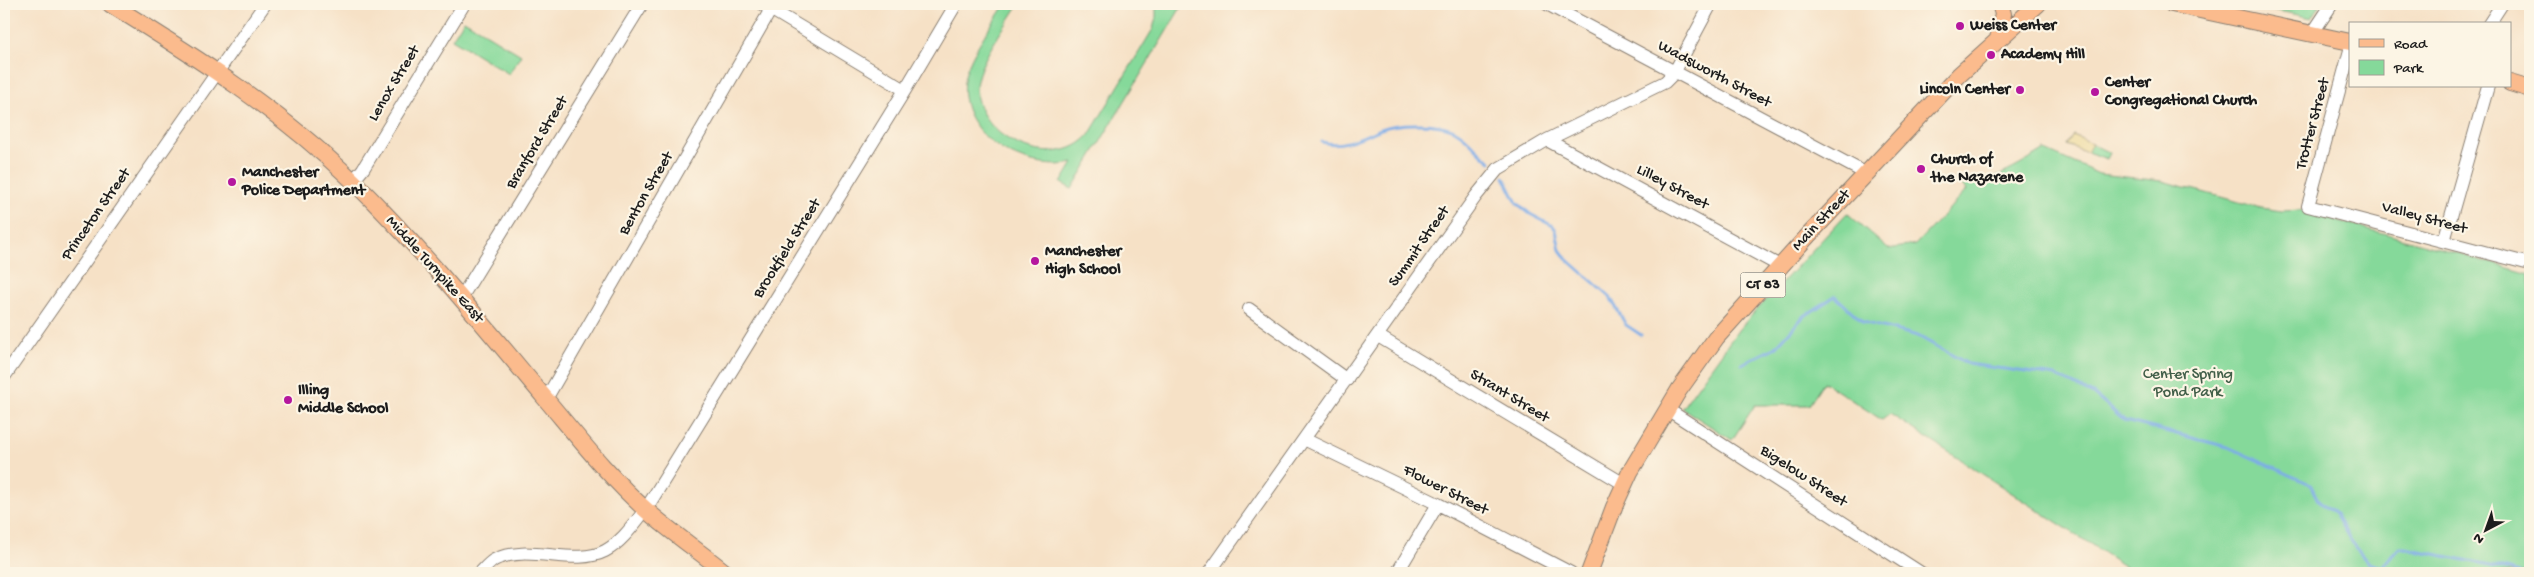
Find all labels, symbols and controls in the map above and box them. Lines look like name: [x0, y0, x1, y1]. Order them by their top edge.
place label: Weiss Center: [1969, 17, 2058, 36]
marker: Weiss Center: [1954, 20, 1966, 32]
legend: [2349, 22, 2512, 88]
text: Road: [2394, 36, 2428, 54]
street label: Wadsworth Street: [1654, 37, 1775, 114]
street label: Lenox Street: [365, 41, 426, 125]
place label: Academy Hill: [2000, 46, 2086, 65]
marker: Academy Hill: [1985, 49, 1997, 61]
text: Park: [2393, 60, 2424, 78]
place label: Center Congregational Church: [2104, 74, 2258, 111]
street label: Trotter Street: [2292, 75, 2336, 173]
place label: Lincoln Center: [1919, 81, 2012, 100]
marker: Lincoln Center: [2014, 84, 2026, 96]
marker: Center Congregational Church: [2089, 86, 2101, 98]
street label: Branford Street: [502, 92, 574, 194]
street label: Benton Street: [615, 148, 679, 240]
place label: Church of the Nazarene: [1929, 150, 2024, 188]
street label: Lilley Street: [1633, 161, 1713, 216]
marker: Church of the Nazarene: [1915, 163, 1927, 175]
street label: Princeton Street: [58, 164, 137, 266]
place label: Manchester Police Department: [241, 164, 366, 201]
marker: Manchester Police Department: [226, 176, 238, 188]
street label: Main Street: [1789, 185, 1856, 256]
street label: Brookfield Street: [749, 195, 827, 303]
street label: Valley Street: [2378, 198, 2470, 240]
street label: Summit Street: [1385, 202, 1456, 291]
street label: Middle Turnpike East: [381, 213, 488, 329]
place label: Manchester High School: [1045, 243, 1124, 280]
marker: Manchester High School: [1029, 255, 1041, 267]
road number: CT 83: [1740, 272, 1786, 298]
street label: Strant Street: [1466, 366, 1553, 429]
park label: Center Spring Pond Park: [2143, 366, 2233, 403]
place label: Illing Middle School: [298, 382, 389, 419]
marker: Illing Middle School: [282, 394, 294, 406]
street label: Bigelow Street: [1755, 441, 1851, 513]
street label: Flower Street: [1398, 461, 1492, 521]
north arrow: [2462, 504, 2512, 554]
text: N: [2470, 529, 2488, 547]

